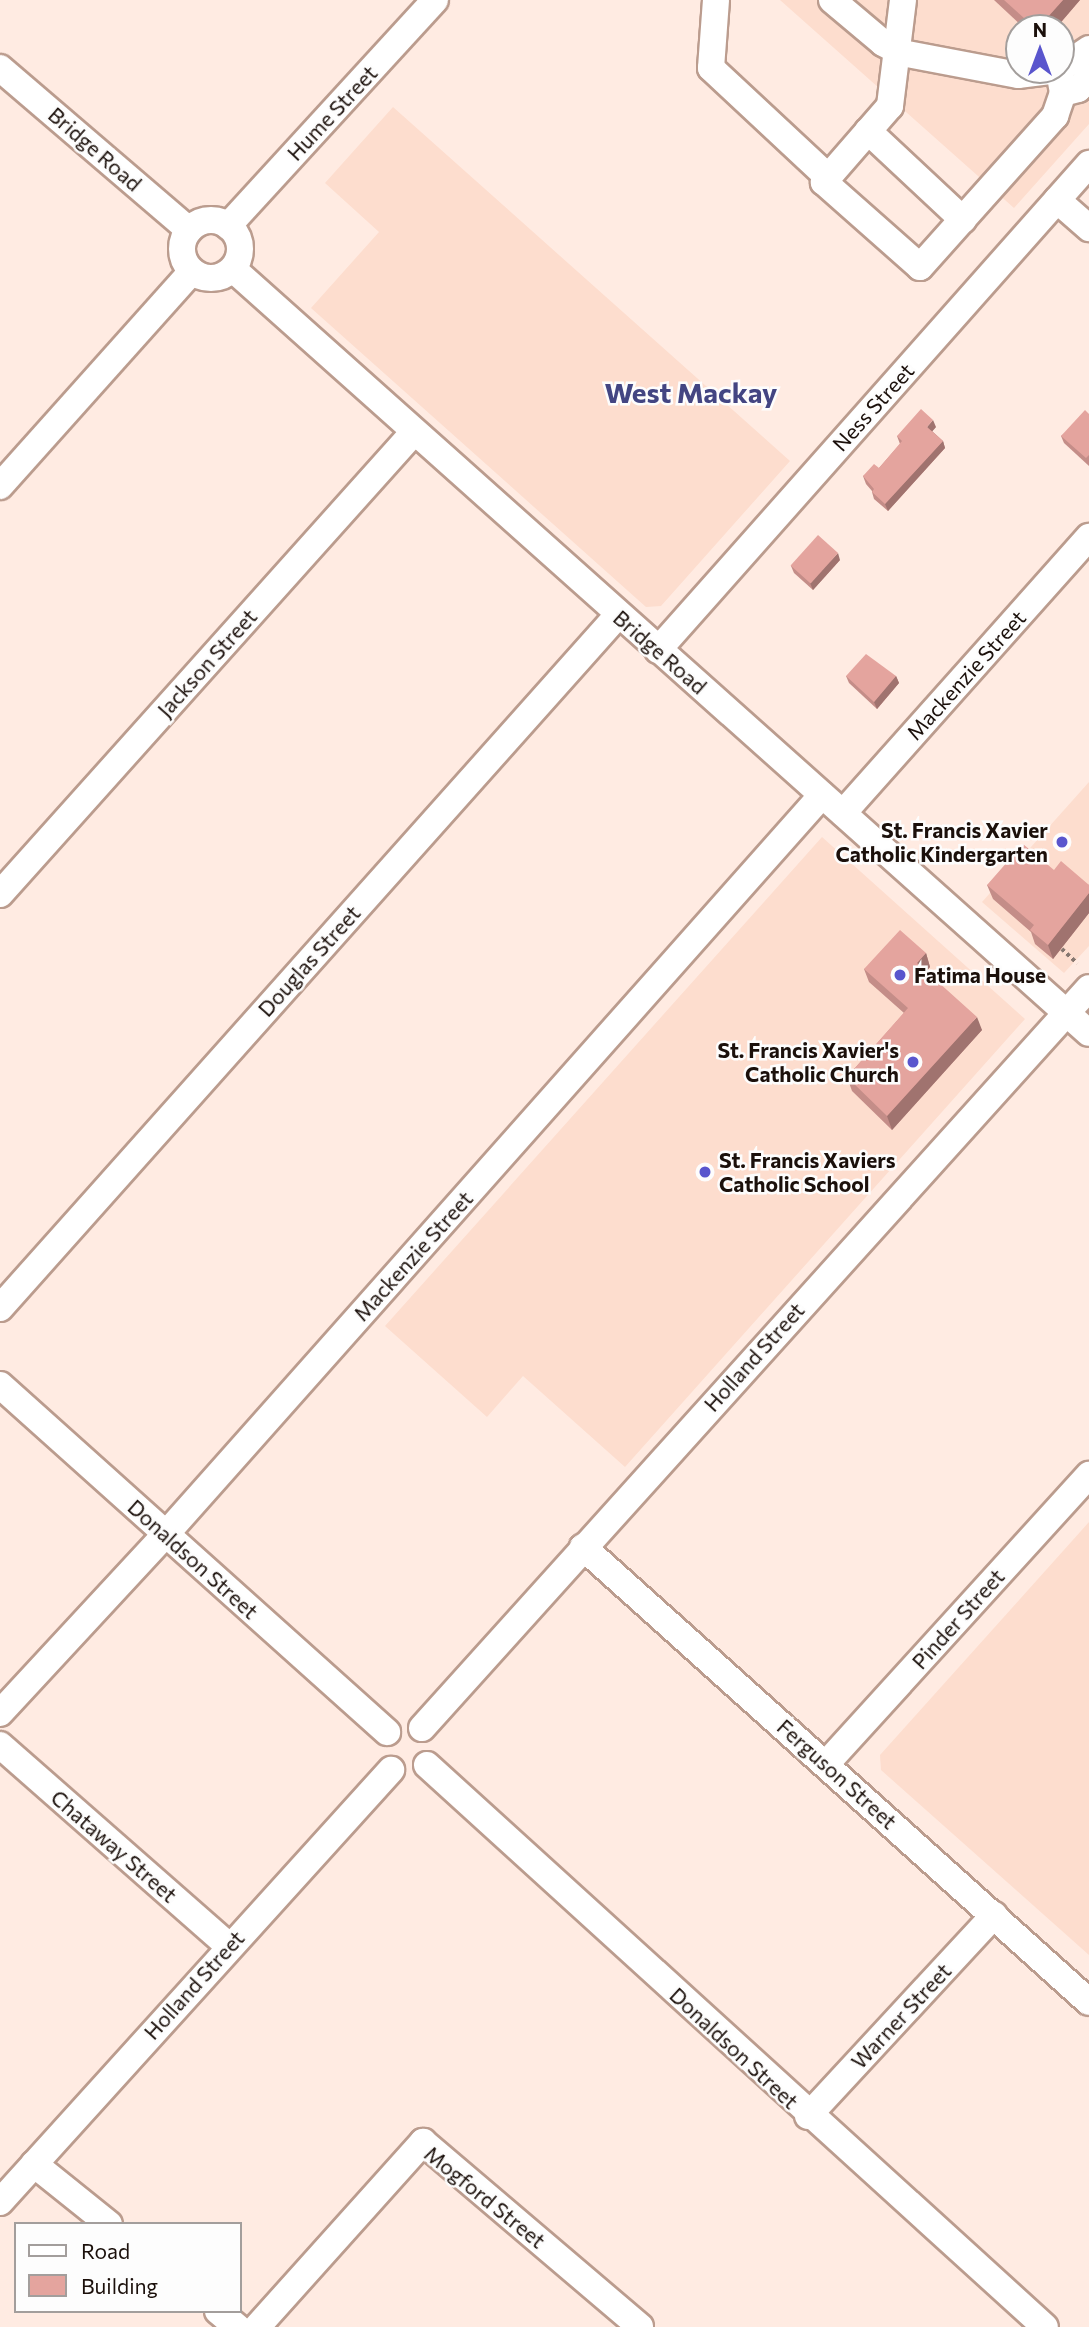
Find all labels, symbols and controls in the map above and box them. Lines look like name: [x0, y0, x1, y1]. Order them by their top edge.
north arrow: [1005, 14, 1075, 84]
text: N: [1033, 18, 1047, 41]
street label: Hume Street: [282, 60, 382, 166]
street label: Bridge Road: [43, 102, 147, 196]
street label: Ness Street: [827, 358, 919, 456]
district label: West Mackay: [604, 375, 778, 409]
street label: Jackson Street: [152, 604, 262, 722]
street label: Bridge Road: [608, 605, 712, 699]
street label: Mackenzie Street: [901, 605, 1031, 745]
place label: St. Francis Xavier Catholic Kindergarten: [835, 817, 1048, 867]
marker: St. Francis Xavier Catholic Kindergarten: [1054, 834, 1070, 850]
street label: Douglas Street: [253, 900, 365, 1022]
place label: Fatima House: [914, 962, 1046, 988]
marker: Fatima House: [892, 967, 908, 983]
place label: St. Francis Xavier's Catholic Church: [718, 1037, 899, 1087]
marker: St. Francis Xavier's Catholic Church: [905, 1054, 921, 1070]
place label: St. Francis Xaviers Catholic School: [719, 1147, 895, 1197]
marker: St. Francis Xaviers Catholic School: [697, 1164, 713, 1180]
street label: Mackenzie Street: [348, 1186, 478, 1326]
street label: Holland Street: [699, 1297, 809, 1417]
street label: Donaldson Street: [123, 1494, 263, 1624]
street label: Pinder Street: [907, 1564, 1009, 1674]
street label: Ferguson Street: [772, 1714, 902, 1834]
street label: Chataway Street: [46, 1785, 182, 1907]
street label: Holland Street: [139, 1925, 249, 2045]
street label: Warner Street: [846, 1958, 956, 2074]
street label: Donaldson Street: [665, 1982, 803, 2114]
street label: Mogford Street: [420, 2141, 550, 2253]
legend: [14, 2222, 242, 2313]
text: Road: [81, 2238, 130, 2263]
text: Building: [81, 2273, 158, 2298]

